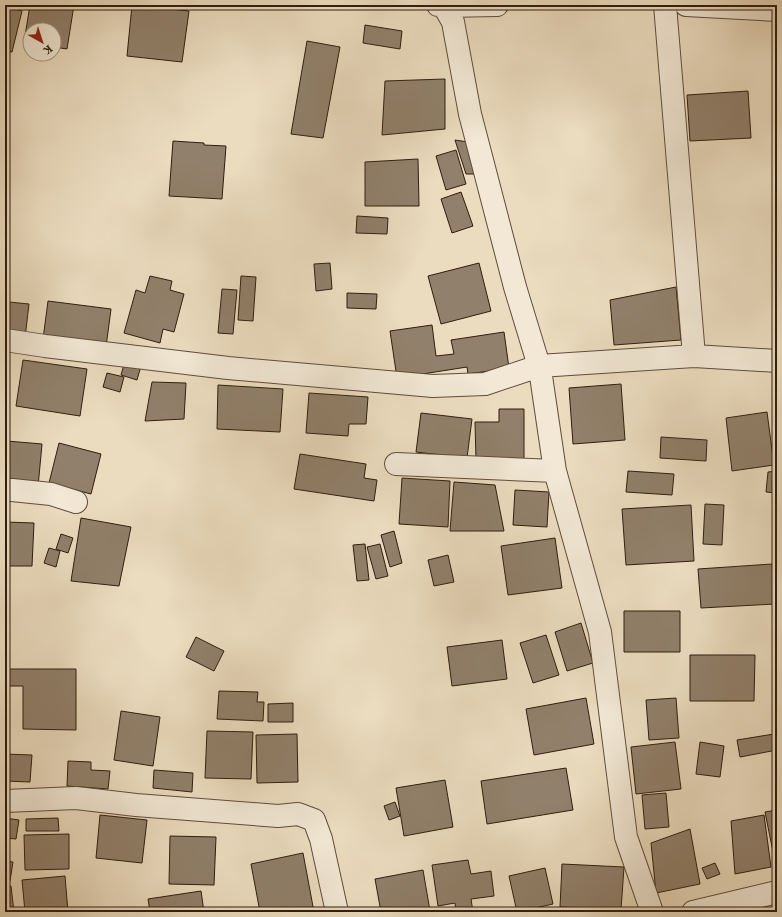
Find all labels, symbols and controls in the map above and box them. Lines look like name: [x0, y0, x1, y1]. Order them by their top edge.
north arrow: [22, 22, 62, 62]
text: K: [40, 40, 55, 57]

